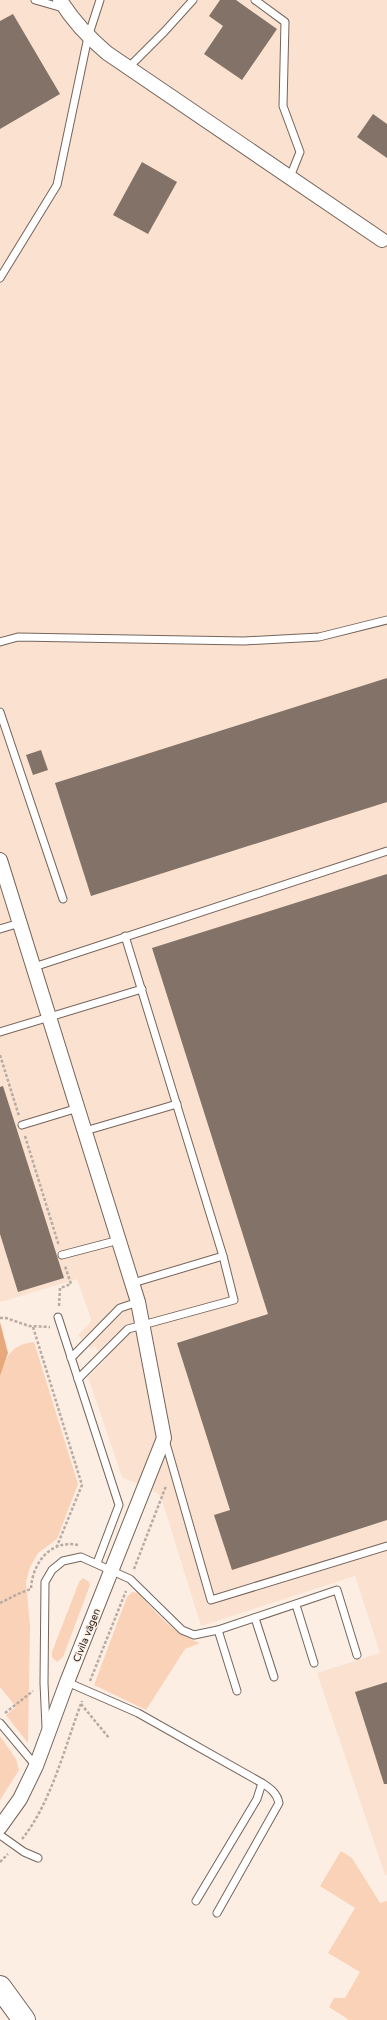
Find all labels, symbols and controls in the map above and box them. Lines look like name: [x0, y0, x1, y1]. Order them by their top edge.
street label: Civila vägen: [71, 1607, 103, 1664]

